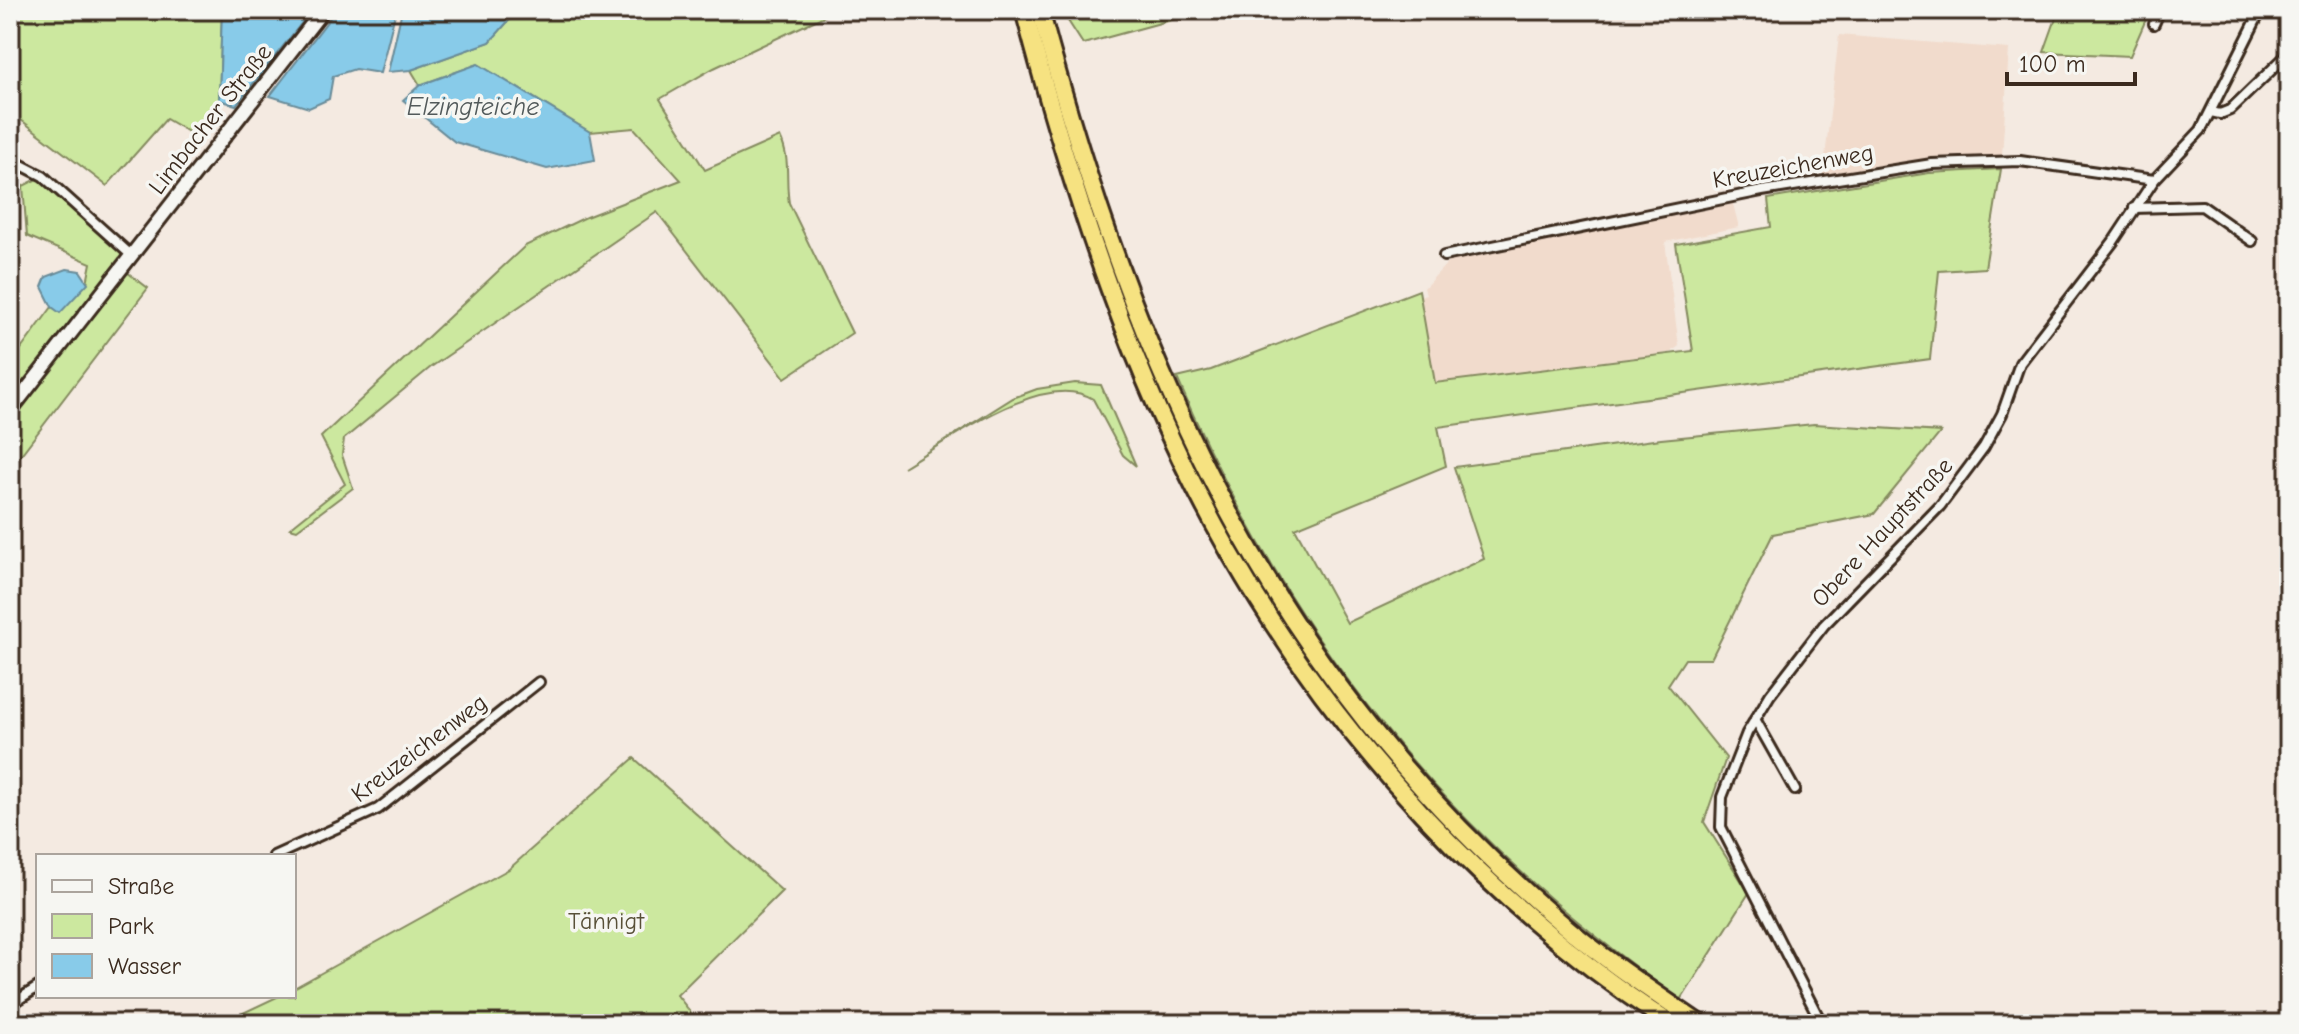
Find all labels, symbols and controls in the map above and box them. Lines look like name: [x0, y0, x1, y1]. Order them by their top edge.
scale bar: [2007, 36, 2135, 86]
street label: Limbacher Straße: [143, 38, 277, 200]
text: 100 m: [2019, 50, 2086, 78]
water label: Elzingteiche: [407, 92, 539, 122]
street label: Kreuzeichenweg: [1711, 138, 1875, 194]
street label: Obere Hauptstraße: [1806, 452, 1958, 612]
street label: Kreuzeichenweg: [346, 688, 492, 808]
legend: [36, 854, 296, 998]
text: Straße: [108, 872, 174, 900]
park label: Tännigt: [568, 907, 645, 935]
text: Park: [108, 912, 154, 940]
text: Wasser: [108, 952, 181, 980]

